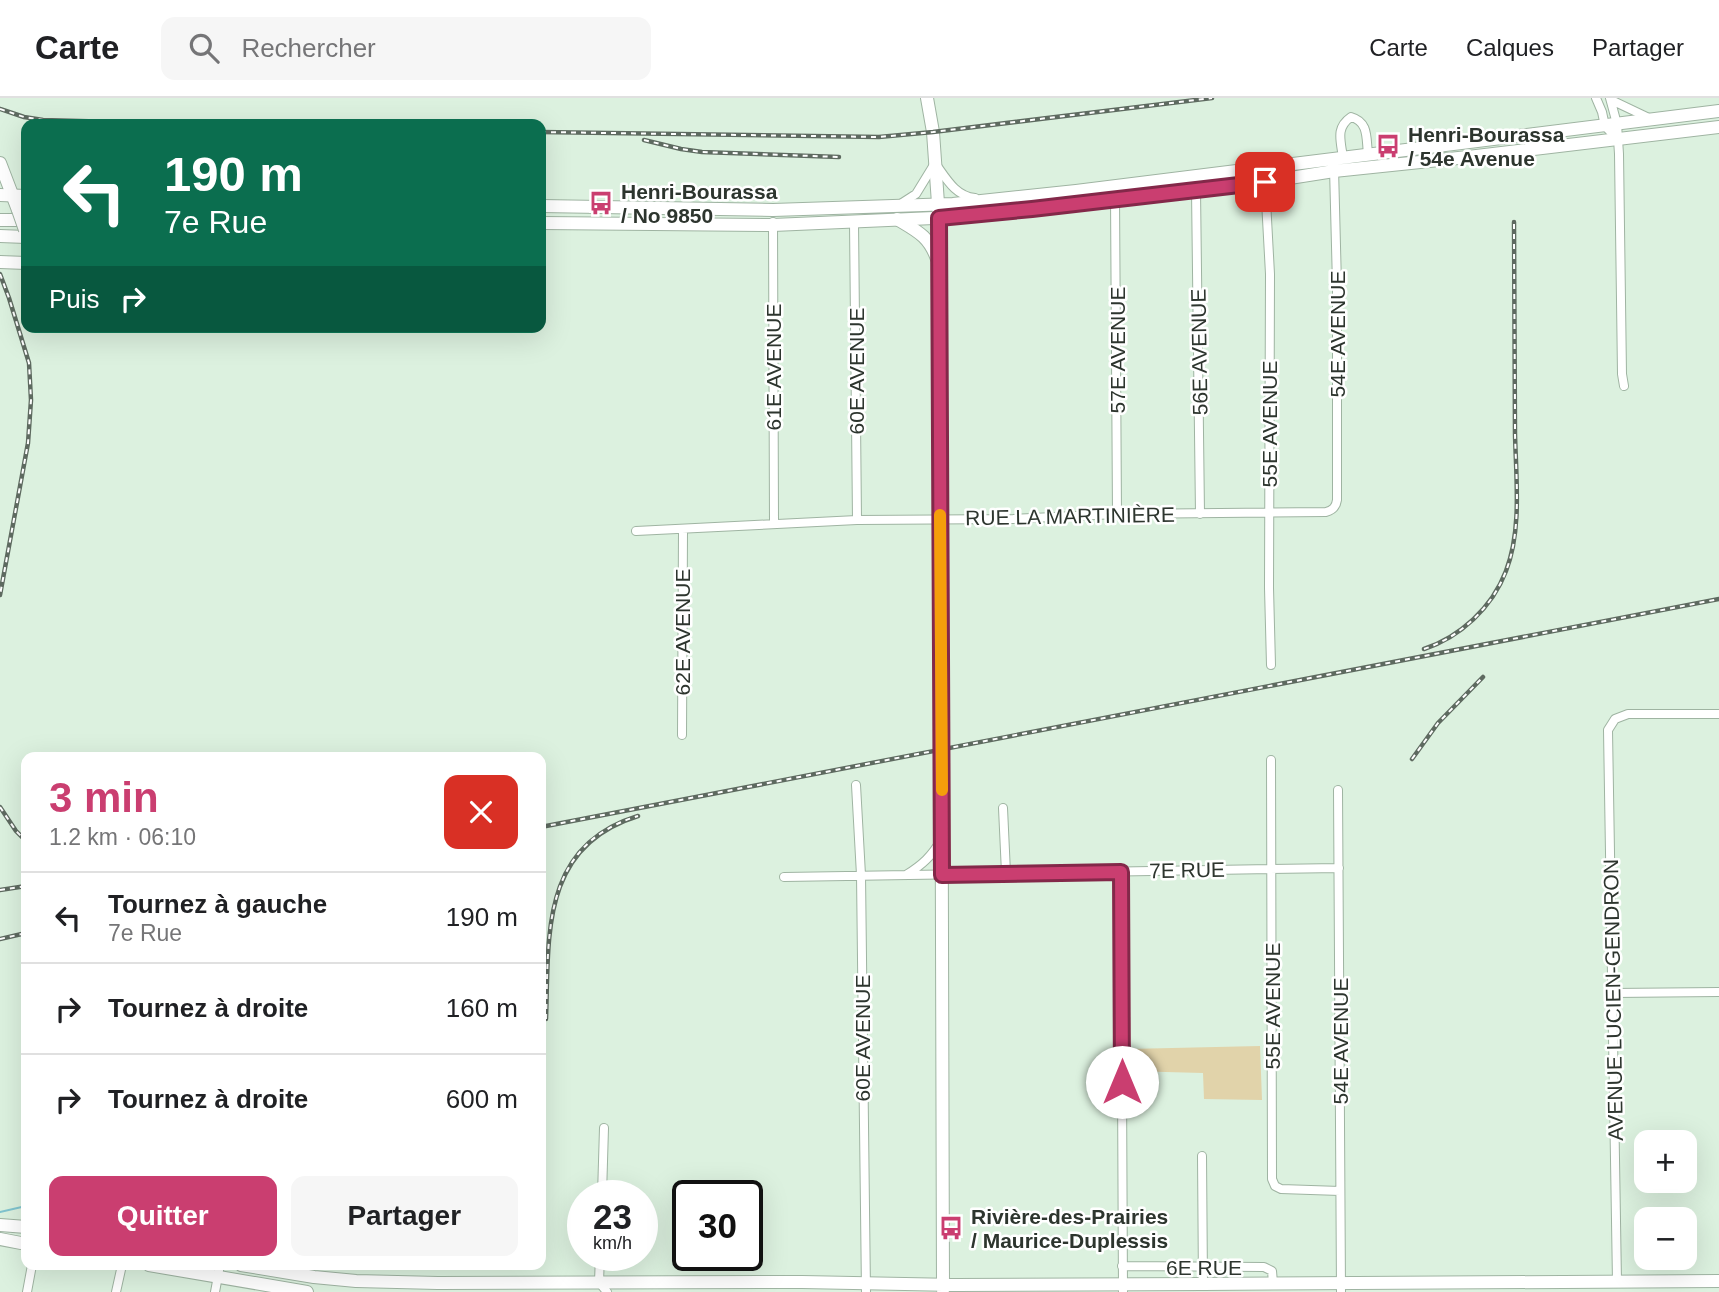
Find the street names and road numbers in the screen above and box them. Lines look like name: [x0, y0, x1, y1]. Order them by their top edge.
street label: 54E AVENUE: [1326, 271, 1349, 397]
street label: 57E AVENUE: [1106, 287, 1129, 413]
street label: 56E AVENUE: [1186, 288, 1212, 416]
street label: 61E AVENUE: [762, 304, 785, 430]
street label: 60E AVENUE: [845, 308, 868, 434]
street label: 55E AVENUE: [1258, 361, 1281, 487]
street label: RUE LA MARTINIÈRE: [965, 503, 1175, 529]
street label: 62E AVENUE: [671, 569, 694, 695]
street label: 7E RUE: [1149, 858, 1225, 882]
street label: AVENUE LUCIEN-GENDRON: [1599, 859, 1627, 1141]
street label: 55E AVENUE: [1261, 943, 1284, 1069]
street label: 60E AVENUE: [851, 975, 874, 1101]
street label: 54E AVENUE: [1329, 978, 1352, 1104]
street label: 6E RUE: [1166, 1256, 1242, 1279]

